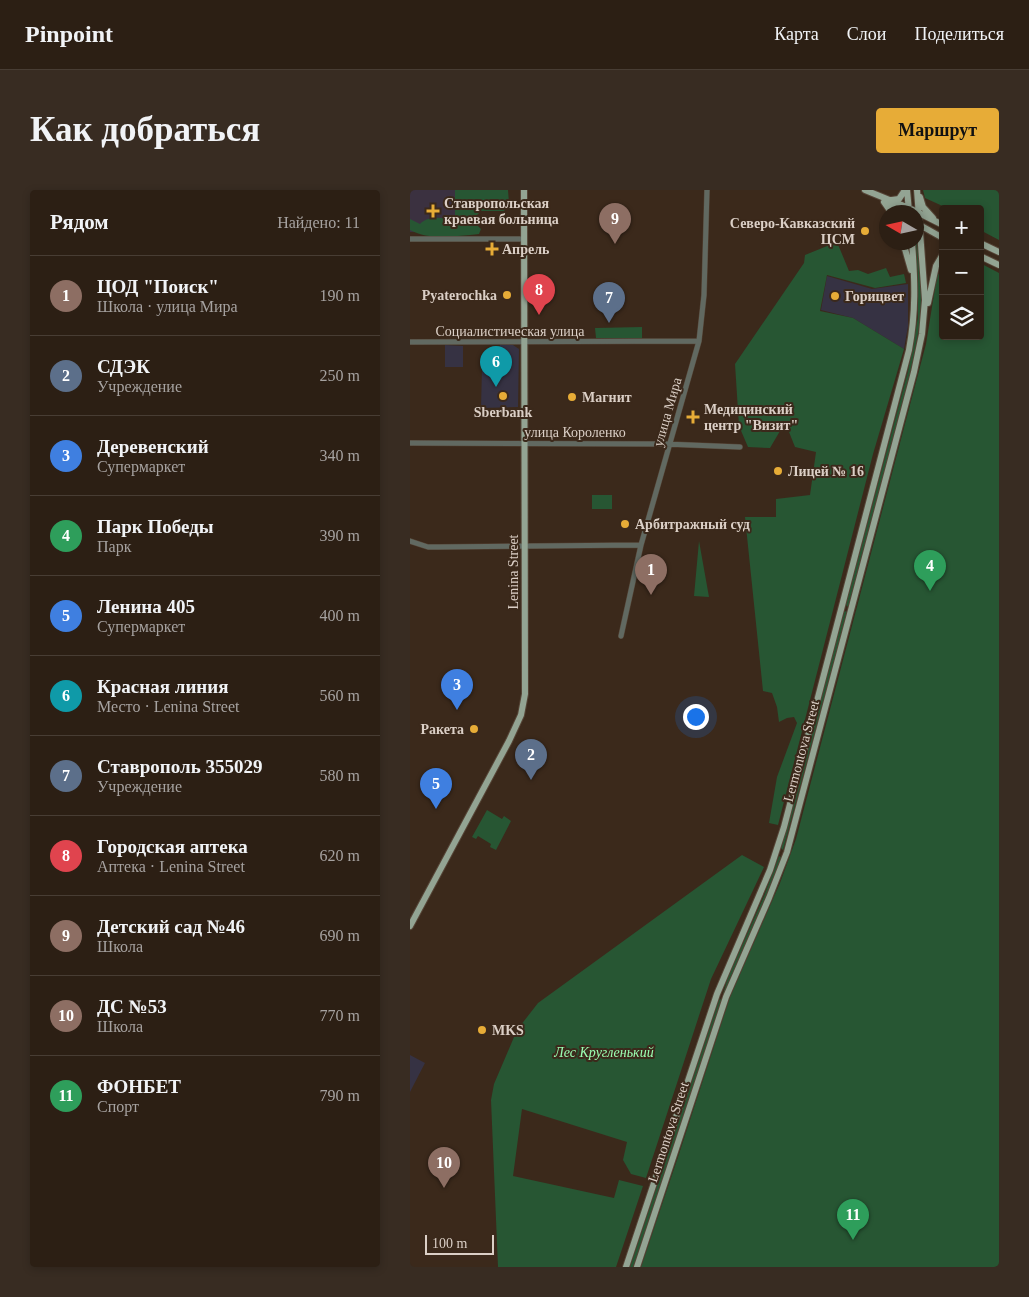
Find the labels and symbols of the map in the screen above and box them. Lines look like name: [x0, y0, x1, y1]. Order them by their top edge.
place label: Ставропольская краевая больница: [444, 196, 559, 227]
pin: 9: [599, 203, 631, 244]
marker: Ставропольская краевая больница: [426, 204, 440, 218]
north arrow: [879, 205, 924, 250]
place label: Северо-Кавказский ЦСМ: [730, 216, 855, 247]
marker: Северо-Кавказский ЦСМ: [859, 225, 871, 237]
place label: Апрель: [502, 242, 550, 257]
marker: Апрель: [486, 243, 498, 255]
pin: 8: [523, 274, 555, 315]
pin: 7: [593, 282, 625, 323]
place label: Pyaterochka: [422, 288, 497, 303]
marker: Pyaterochka: [501, 289, 513, 301]
place label: Горицвет: [845, 289, 904, 304]
marker: Горицвет: [829, 290, 841, 302]
street label: Социалистическая улица: [435, 324, 585, 339]
pin: 6: [480, 346, 512, 387]
street label: улица Мира: [650, 375, 685, 448]
marker: Sberbank: [497, 390, 509, 402]
place label: Магнит: [582, 390, 632, 405]
marker: Магнит: [566, 391, 578, 403]
place label: Медицинский центр "Визит": [704, 402, 798, 433]
place label: Sberbank: [474, 405, 532, 420]
marker: Медицинский центр "Визит": [686, 410, 700, 424]
street label: улица Короленко: [524, 425, 626, 440]
place label: Лицей № 16: [788, 464, 864, 479]
marker: Лицей № 16: [772, 465, 784, 477]
place label: Арбитражный суд: [635, 517, 750, 532]
marker: Арбитражный суд: [619, 518, 631, 530]
street label: Lenina Street: [506, 534, 521, 610]
pin: 4: [914, 550, 946, 591]
pin: 1: [635, 554, 667, 595]
pin: 3: [441, 669, 473, 710]
street label: Lermontova Street: [781, 699, 822, 804]
your location: [683, 704, 709, 730]
place label: Ракета: [420, 722, 464, 737]
marker: Ракета: [468, 723, 480, 735]
pin: 2: [515, 739, 547, 780]
pin: 5: [420, 768, 452, 809]
place label: MKS: [492, 1023, 524, 1038]
marker: MKS: [476, 1024, 488, 1036]
park label: Лес Кругленький: [553, 1045, 654, 1060]
street label: Lermontova Street: [645, 1080, 692, 1184]
pin: 10: [428, 1147, 460, 1188]
pin: 11: [837, 1199, 869, 1240]
scale bar: [425, 1232, 494, 1255]

